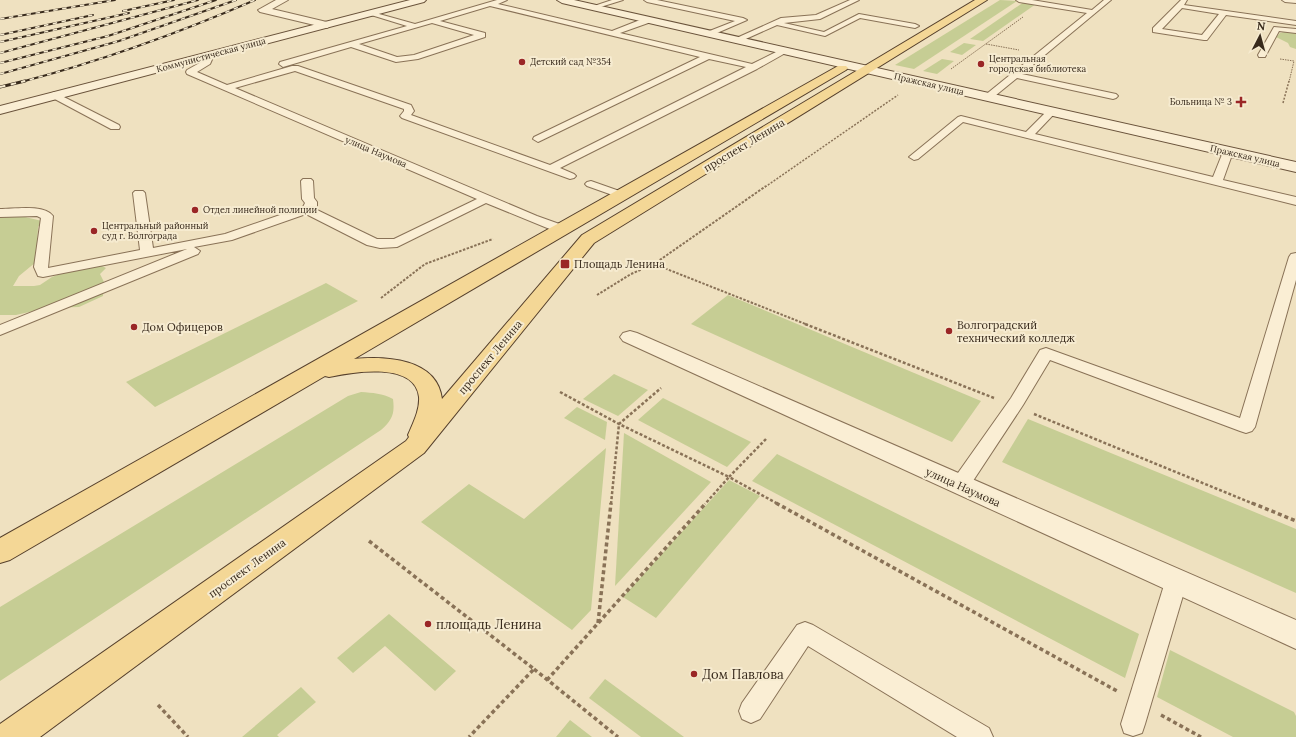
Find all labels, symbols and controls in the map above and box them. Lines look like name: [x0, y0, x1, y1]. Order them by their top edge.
north arrow: [1240, 16, 1280, 56]
text: N: [1256, 19, 1266, 34]
street label: Коммунистическая улица: [155, 35, 267, 74]
place label: Центральная городская библиотека: [989, 53, 1087, 74]
place label: Детский сад №354: [530, 56, 611, 67]
marker: Детский сад №354: [517, 57, 527, 67]
marker: Центральная городская библиотека: [976, 59, 986, 69]
street label: Пражская улица: [893, 70, 965, 97]
place label: Больница № 3: [1170, 96, 1232, 107]
marker: Больница № 3: [1235, 96, 1247, 108]
street label: проспект Ленина: [701, 115, 787, 175]
street label: улица Наумова: [344, 134, 409, 170]
street label: Пражская улица: [1209, 142, 1281, 169]
place label: Отдел линейной полиции: [203, 204, 317, 215]
marker: Отдел линейной полиции: [190, 205, 200, 215]
place label: Центральный районный суд г. Волгограда: [102, 220, 209, 241]
marker: Центральный районный суд г. Волгограда: [89, 226, 99, 236]
place label: Площадь Ленина: [574, 257, 665, 271]
marker: Площадь Ленина: [559, 258, 571, 270]
street label: проспект Ленина: [455, 317, 525, 397]
place label: Волгоградский технический колледж: [957, 318, 1075, 345]
place label: Дом Офицеров: [142, 320, 223, 334]
marker: Дом Офицеров: [129, 322, 139, 332]
marker: Волгоградский технический колледж: [944, 326, 954, 336]
street label: улица Наумова: [923, 464, 1003, 510]
street label: проспект Ленина: [206, 535, 289, 601]
place label: площадь Ленина: [436, 616, 542, 633]
marker: площадь Ленина: [423, 619, 433, 629]
place label: Дом Павлова: [702, 666, 784, 683]
marker: Дом Павлова: [689, 669, 699, 679]

